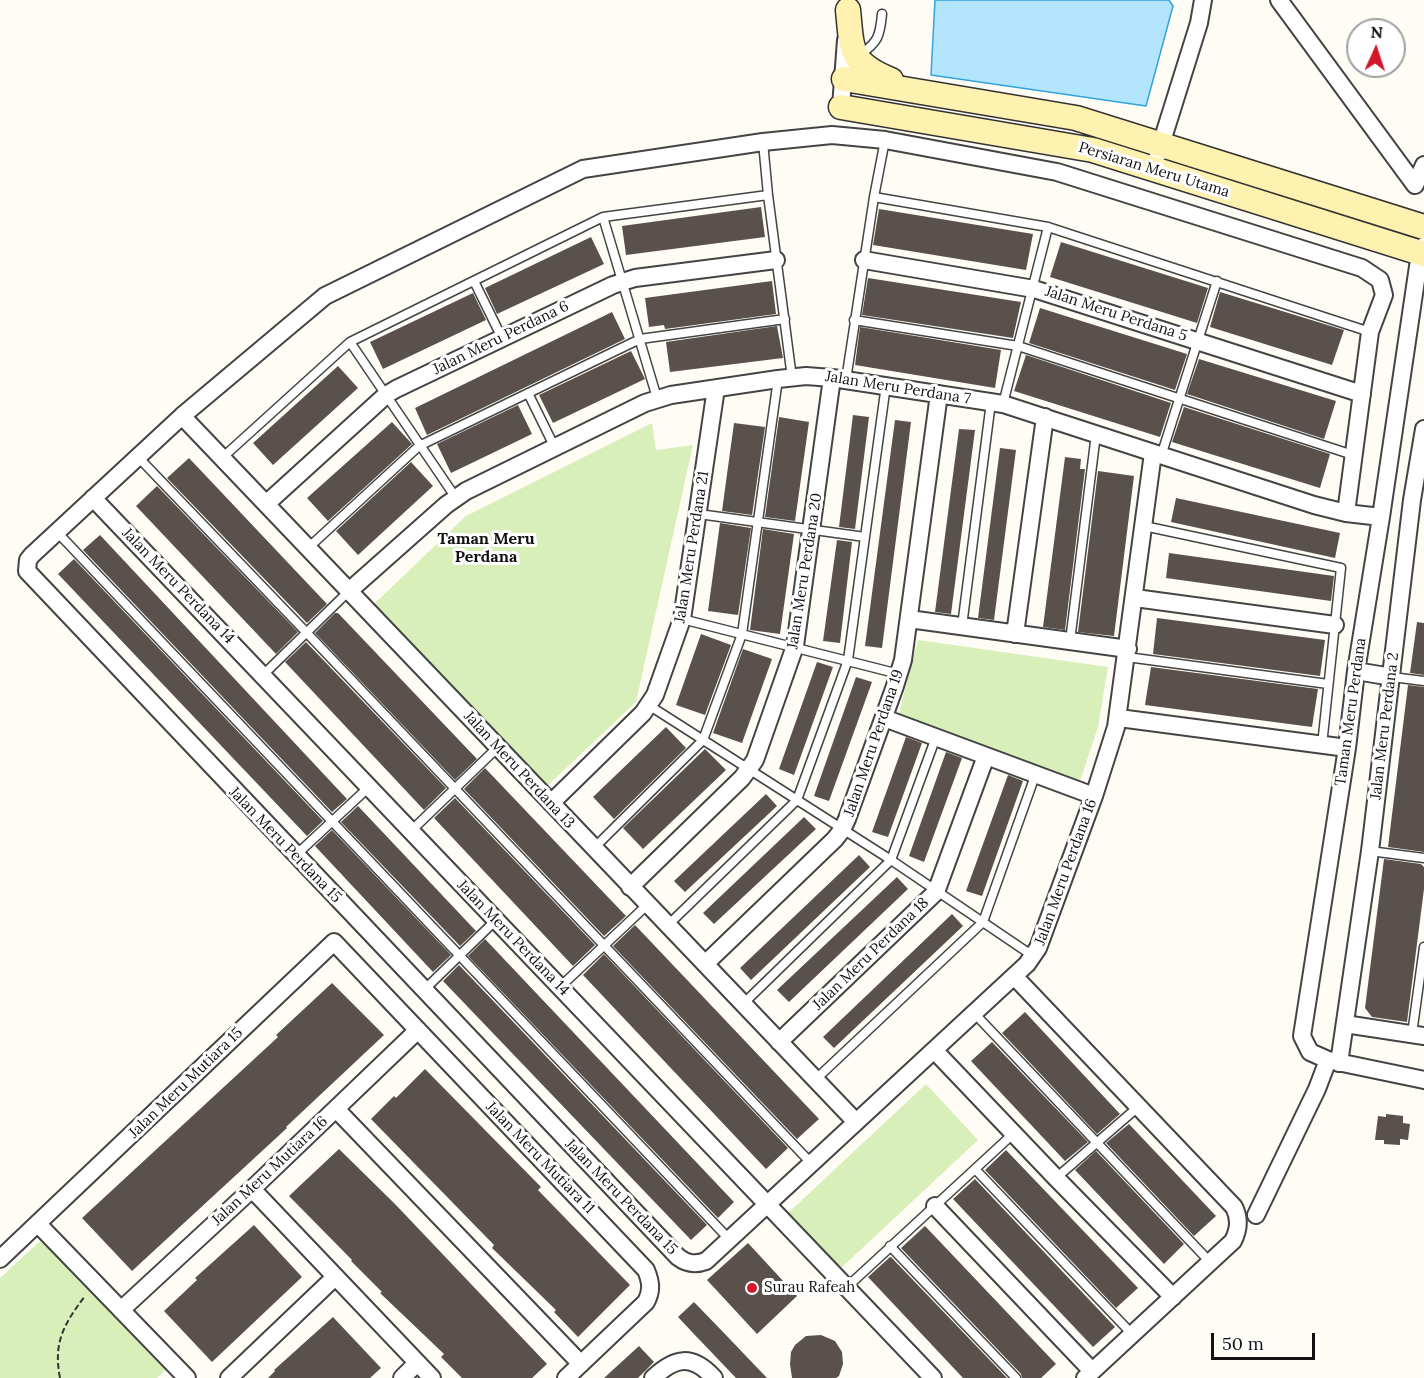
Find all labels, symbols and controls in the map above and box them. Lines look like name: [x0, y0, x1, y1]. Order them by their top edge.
north arrow: [1346, 18, 1406, 78]
text: N: [1370, 22, 1384, 42]
street label: Persiaran Meru Utama: [1076, 138, 1232, 202]
street label: Jalan Meru Perdana 5: [1043, 283, 1189, 345]
street label: Jalan Meru Perdana 6: [430, 297, 572, 379]
street label: Jalan Meru Perdana 7: [824, 368, 972, 408]
street label: Jalan Meru Perdana 21: [671, 470, 713, 624]
street label: Jalan Meru Perdana 20: [784, 492, 826, 650]
street label: Jalan Meru Perdana 14: [118, 524, 238, 648]
district label: Taman Meru Perdana: [437, 529, 535, 567]
street label: Taman Meru Perdana: [1332, 637, 1370, 787]
street label: Jalan Meru Perdana 2: [1367, 651, 1403, 801]
street label: Jalan Meru Perdana 19: [840, 667, 908, 819]
street label: Jalan Meru Perdana 13: [460, 708, 578, 832]
street label: Jalan Meru Perdana 15: [225, 783, 345, 907]
street label: Jalan Meru Perdana 16: [1031, 796, 1101, 948]
street label: Jalan Meru Perdana 14: [453, 876, 573, 1000]
street label: Jalan Meru Perdana 18: [809, 894, 933, 1014]
street label: Jalan Meru Mutiara 15: [125, 1024, 247, 1142]
street label: Jalan Meru Mutiara 11: [482, 1098, 598, 1218]
street label: Jalan Meru Mutiara 16: [208, 1113, 332, 1229]
street label: Jalan Meru Perdana 15: [561, 1135, 681, 1259]
place label: Surau Rafeah: [764, 1279, 855, 1297]
marker: Surau Rafeah: [745, 1281, 759, 1295]
scale bar: [1214, 1321, 1318, 1359]
text: 50 m: [1222, 1332, 1264, 1355]

